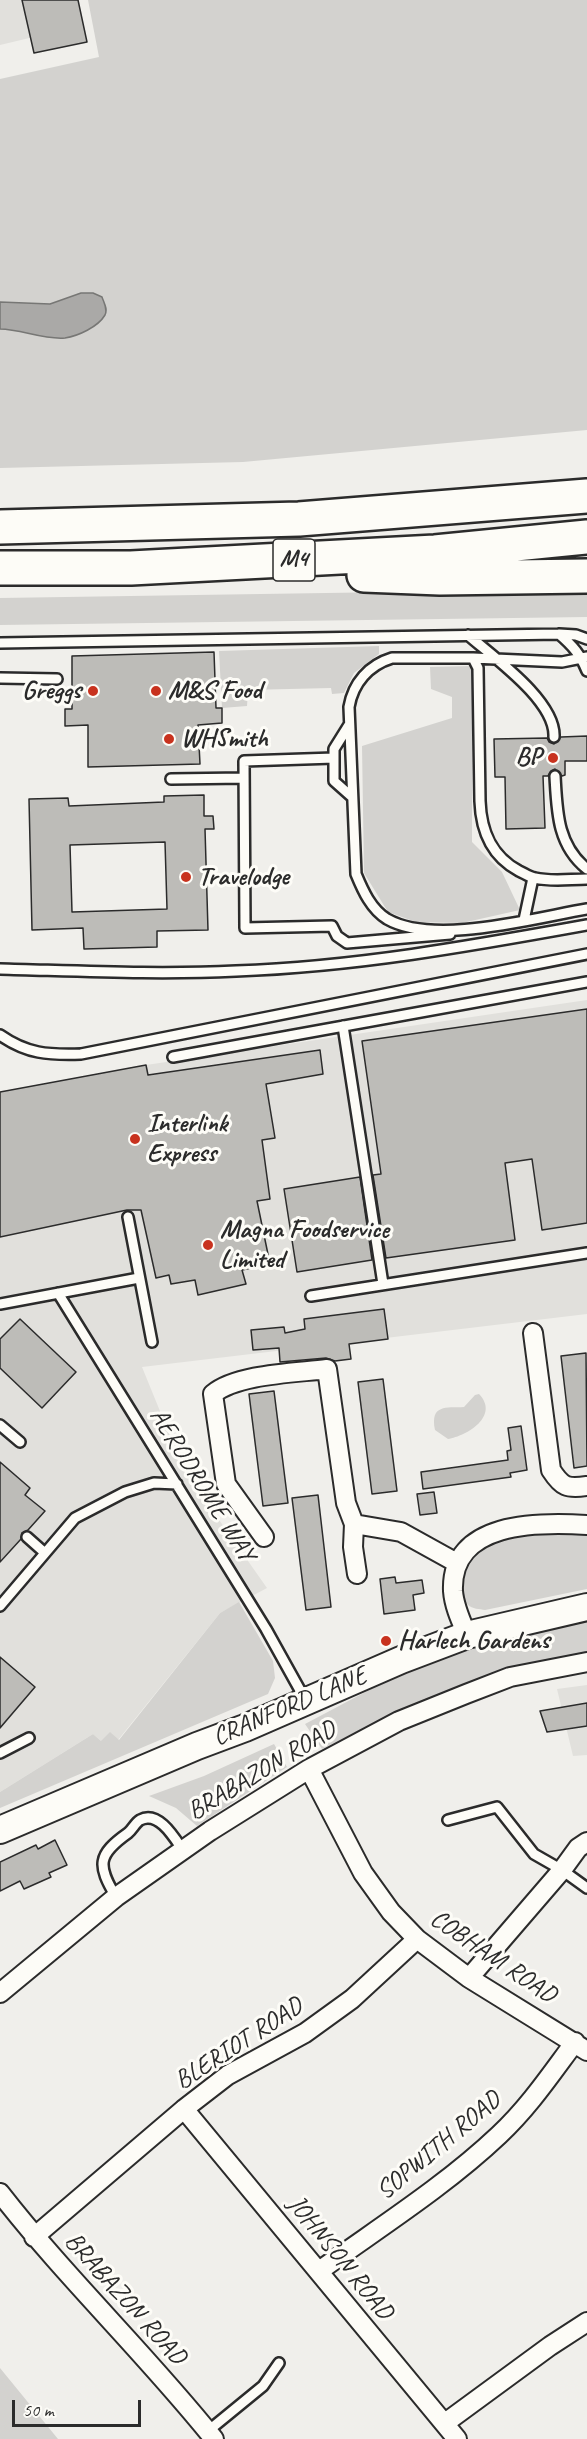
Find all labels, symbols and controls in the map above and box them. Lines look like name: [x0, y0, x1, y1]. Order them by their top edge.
road number: M4: [273, 539, 315, 581]
place label: Greggs: [22, 675, 81, 707]
place label: M&S Food: [168, 675, 262, 707]
marker: Greggs: [86, 684, 100, 698]
marker: M&S Food: [149, 684, 163, 698]
place label: WHSmith: [181, 723, 268, 755]
marker: WHSmith: [162, 732, 176, 746]
place label: BP: [515, 742, 541, 774]
marker: BP: [546, 751, 560, 765]
place label: Travelodge: [198, 861, 289, 893]
marker: Travelodge: [179, 870, 193, 884]
place label: Interlink Express: [147, 1108, 227, 1170]
marker: Interlink Express: [128, 1132, 142, 1146]
place label: Magna Foodservice Limited: [220, 1214, 389, 1276]
marker: Magna Foodservice Limited: [201, 1238, 215, 1252]
street label: AERODROME WAY: [142, 1402, 262, 1568]
place label: Harlech Gardens: [398, 1625, 550, 1657]
marker: Harlech Gardens: [379, 1634, 393, 1648]
street label: CRANFORD LANE: [208, 1661, 372, 1753]
street label: BRABAZON ROAD: [182, 1714, 342, 1828]
street label: COBHAM ROAD: [424, 1903, 562, 2011]
street label: BLERIOT ROAD: [169, 1991, 309, 2097]
street label: SOPWITH ROAD: [370, 2085, 508, 2207]
street label: JOHNSON ROAD: [280, 2189, 400, 2327]
street label: BRABAZON ROAD: [57, 2226, 193, 2372]
scale bar: [15, 2388, 144, 2426]
text: 50 m: [23, 2399, 54, 2421]

